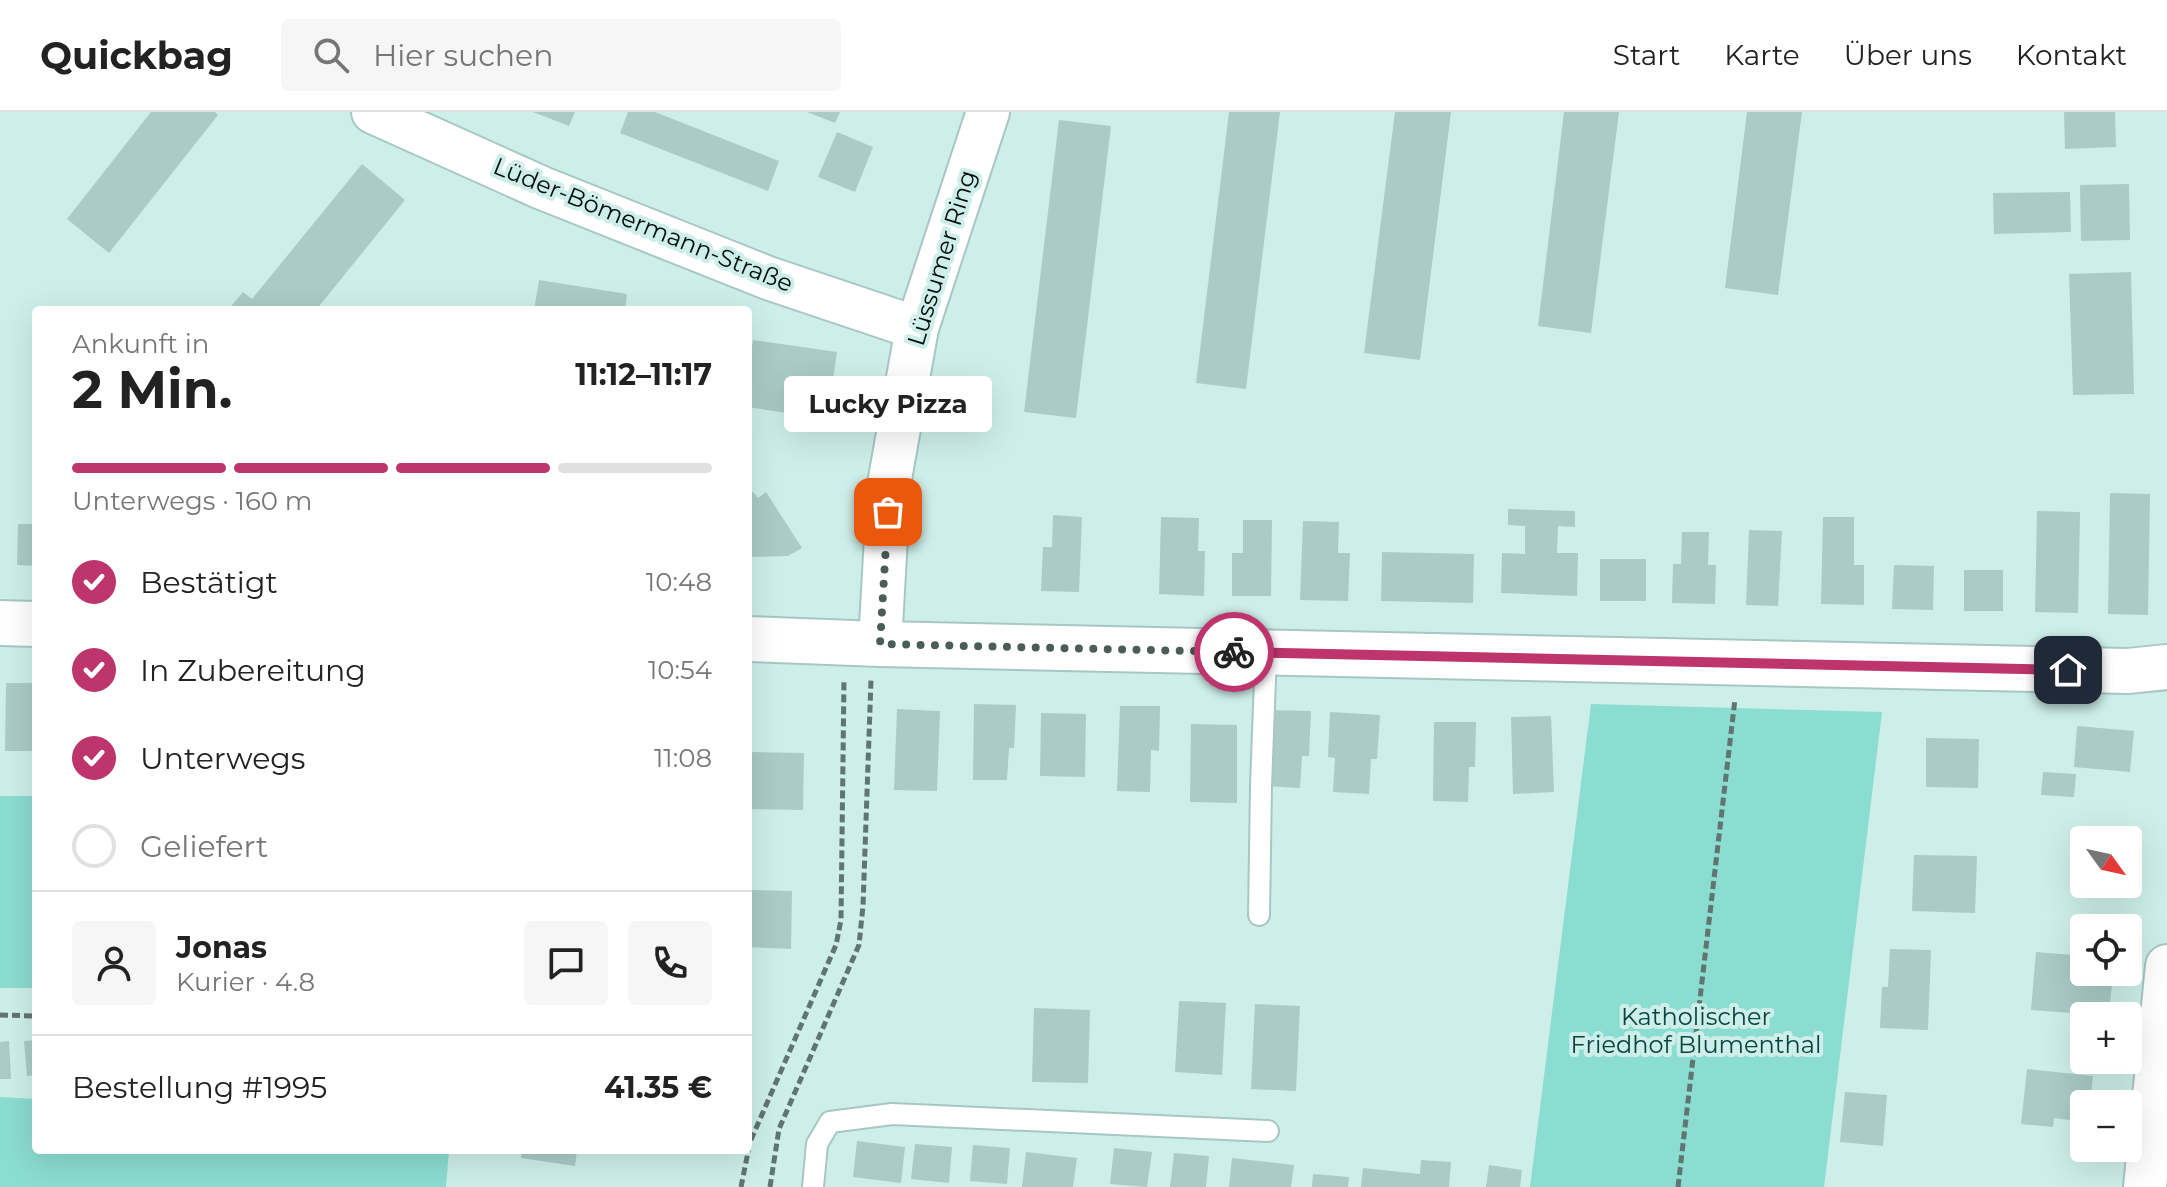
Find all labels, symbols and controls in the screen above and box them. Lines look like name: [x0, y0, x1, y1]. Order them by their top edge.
search box: [281, 19, 841, 91]
text: Quickbag: [40, 32, 233, 79]
icon: search: [309, 33, 353, 77]
text: Hier suchen: [373, 37, 554, 74]
text: Start: [1613, 38, 1680, 72]
text: Karte: [1724, 38, 1800, 72]
text: Über uns: [1844, 38, 1972, 72]
text: Kontakt: [2016, 38, 2127, 72]
street label: Lüder-Bömermann-Straße: [489, 151, 797, 298]
street label: Lüssumer Ring: [901, 167, 982, 349]
text: Ankunft in: [72, 328, 209, 360]
text: 11:12–11:17: [575, 356, 712, 393]
text: 2 Min.: [72, 358, 232, 421]
callout: Lucky Pizza: [784, 376, 992, 432]
text: Lucky Pizza: [808, 388, 968, 420]
pin: [854, 478, 922, 546]
text: Unterwegs · 160 m: [72, 485, 312, 517]
icon: bag: [866, 490, 910, 534]
icon: check: [72, 560, 116, 604]
text: Bestätigt: [140, 564, 278, 601]
text: 10:48: [646, 566, 712, 598]
courier: [1194, 612, 1274, 692]
icon: bike: [1212, 630, 1256, 674]
pin: [2034, 636, 2102, 704]
icon: check: [72, 648, 116, 692]
icon: home: [2046, 648, 2090, 692]
text: In Zubereitung: [140, 652, 366, 689]
text: 10:54: [648, 654, 712, 686]
icon: check: [72, 736, 116, 780]
text: Unterwegs: [140, 740, 305, 777]
text: 11:08: [654, 742, 712, 774]
north arrow: [2070, 826, 2142, 898]
map controls: [2070, 826, 2142, 1162]
text: Geliefert: [140, 828, 268, 865]
button: locate: [2070, 914, 2142, 986]
button: person: [72, 921, 156, 1005]
button: chat: [524, 921, 608, 1005]
button: phone: [628, 921, 712, 1005]
text: Jonas: [176, 929, 267, 966]
text: Kurier · 4.8: [176, 966, 315, 998]
park label: Katholischer Friedhof Blumenthal: [1571, 1002, 1821, 1059]
button: +: [2070, 1002, 2142, 1074]
text: Bestellung #1995: [72, 1069, 327, 1106]
text: 41.35 €: [604, 1069, 712, 1106]
button: −: [2070, 1090, 2142, 1162]

